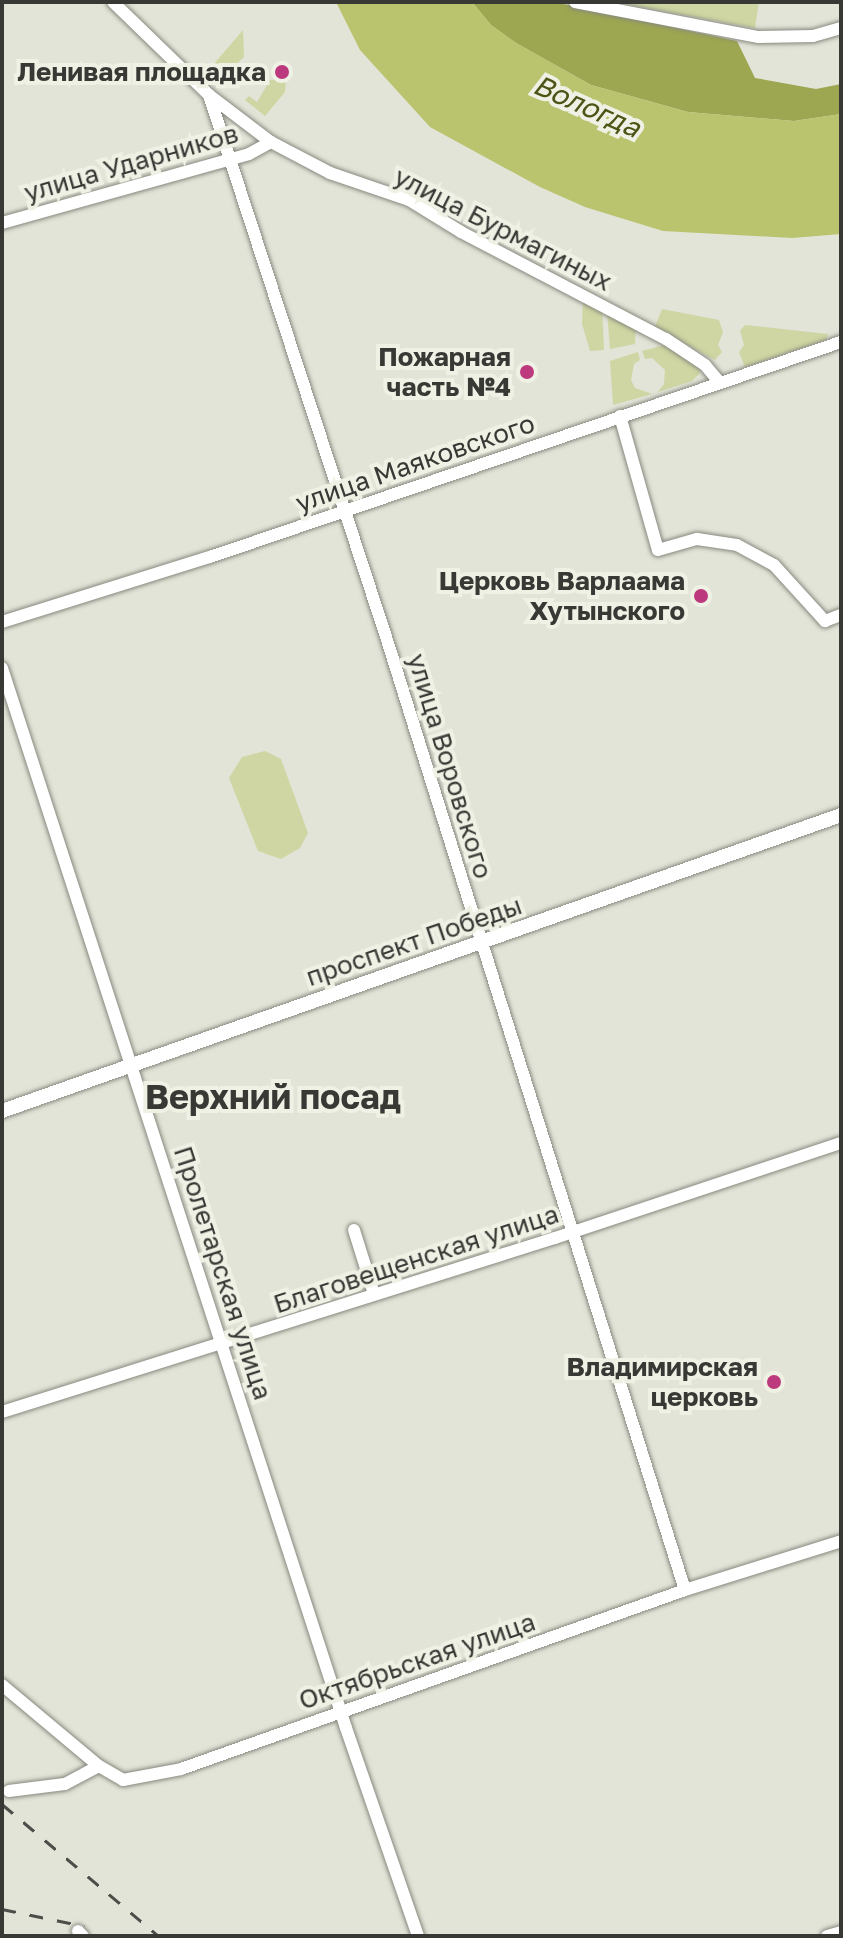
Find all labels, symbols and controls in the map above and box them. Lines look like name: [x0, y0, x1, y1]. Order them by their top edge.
place label: Ленивая площадка: [17, 56, 266, 88]
marker: Ленивая площадка: [273, 63, 291, 81]
water label: Вологда: [528, 68, 646, 144]
street label: улица Ударников: [20, 118, 242, 208]
street label: улица Бурмагиных: [389, 161, 617, 297]
place label: Пожарная часть №4: [378, 341, 511, 402]
marker: Пожарная часть №4: [518, 363, 536, 381]
street label: улица Маяковского: [291, 407, 539, 519]
place label: Церковь Варлаама Хутынского: [439, 565, 685, 626]
marker: Церковь Варлаама Хутынского: [692, 587, 710, 605]
street label: улица Воровского: [401, 650, 499, 882]
street label: проспект Победы: [302, 889, 526, 993]
district label: Верхний посад: [145, 1077, 401, 1117]
street label: Пролетарская улица: [167, 1142, 279, 1404]
street label: Благовещенская улица: [270, 1198, 562, 1320]
place label: Владимирская церковь: [567, 1351, 758, 1412]
marker: Владимирская церковь: [765, 1373, 783, 1391]
street label: Октябрьская улица: [295, 1606, 539, 1716]

